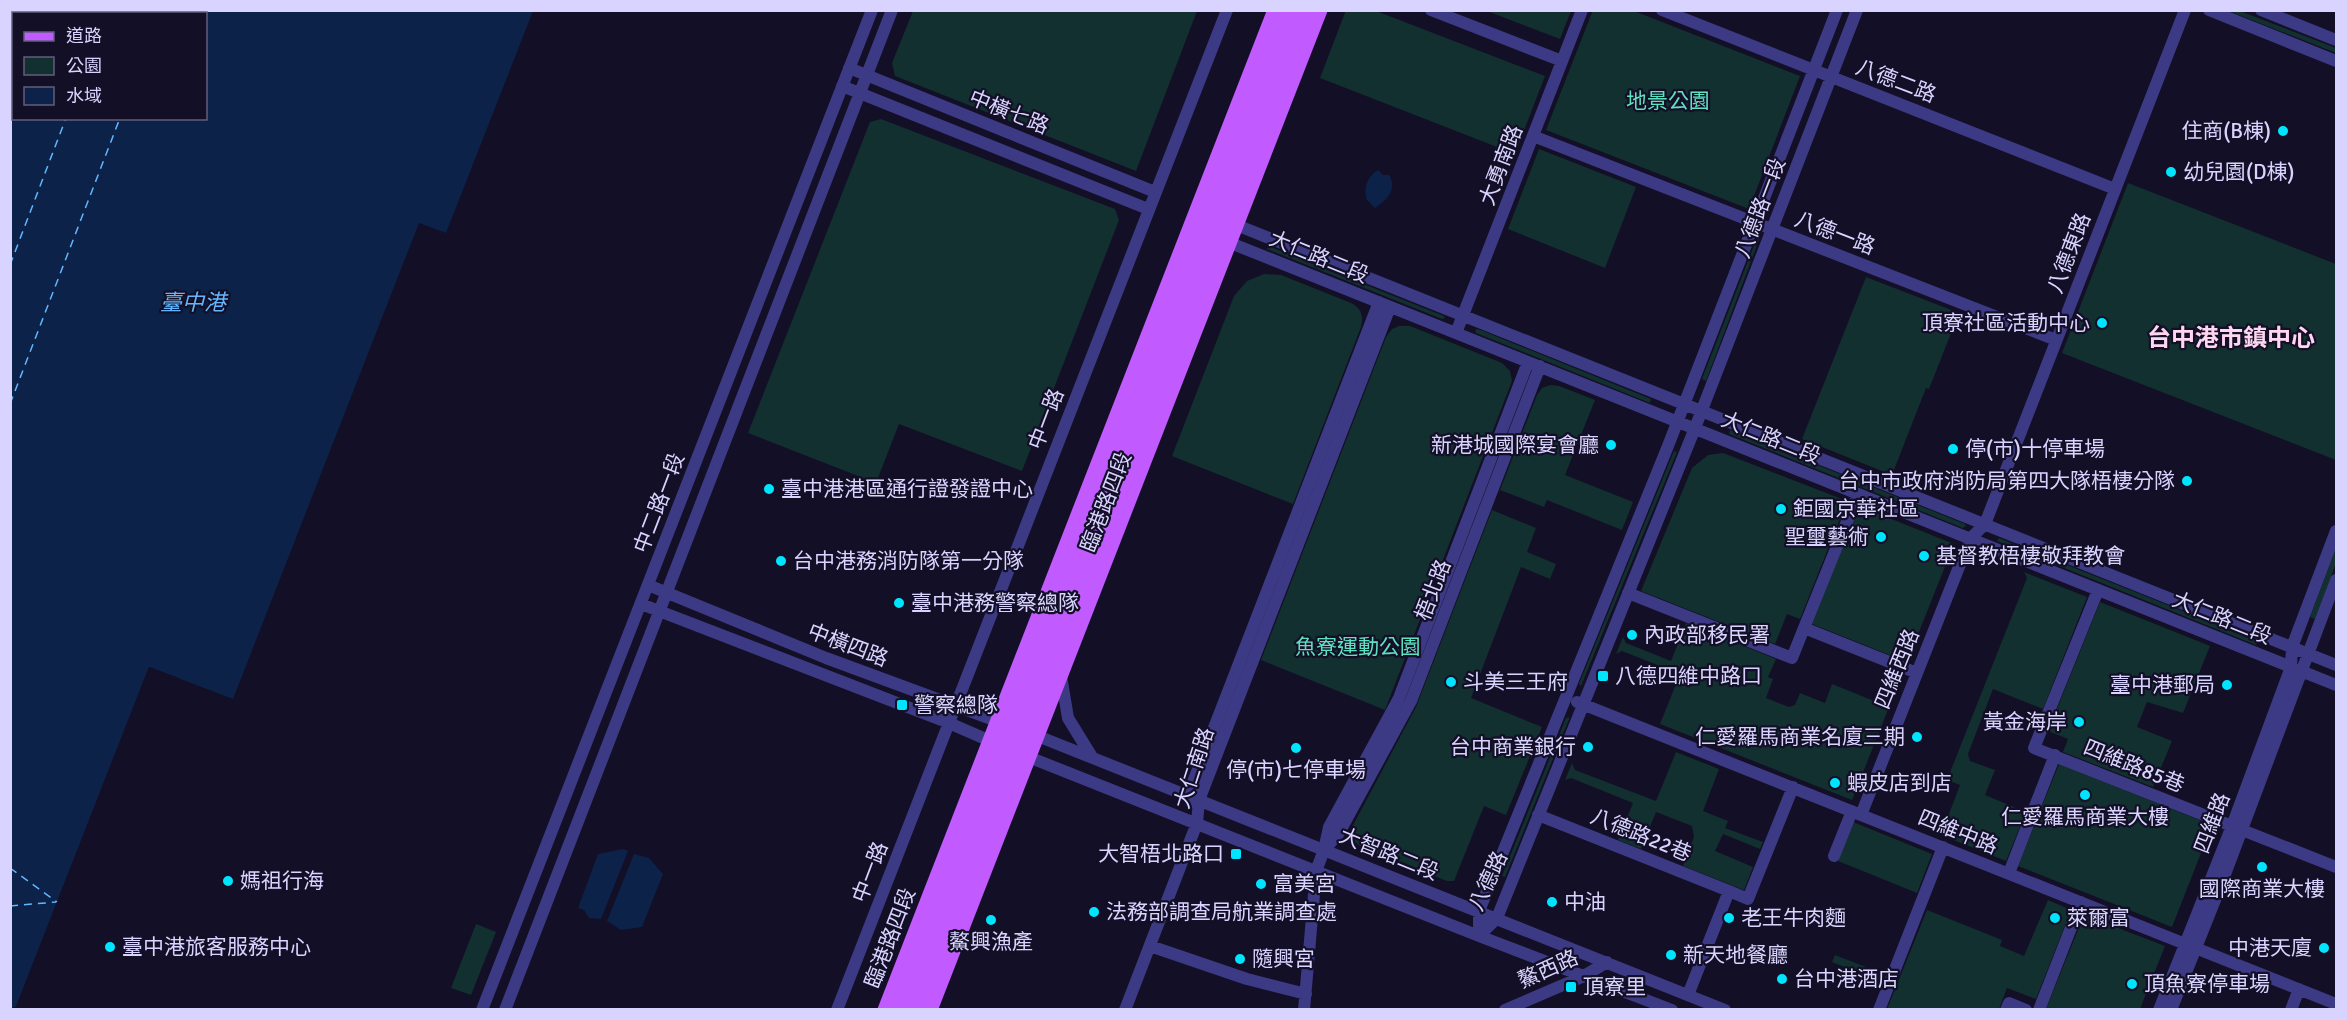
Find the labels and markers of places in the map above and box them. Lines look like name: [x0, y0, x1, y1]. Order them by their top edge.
place label: 住商(B棟): [2181, 118, 2271, 144]
marker: 住商(B棟): [2276, 124, 2290, 138]
place label: 幼兒園(D棟): [2183, 159, 2295, 185]
marker: 幼兒園(D棟): [2164, 165, 2178, 179]
place label: 頂寮社區活動中心: [1922, 310, 2090, 336]
marker: 頂寮社區活動中心: [2095, 316, 2109, 330]
place label: 新港城國際宴會廳: [1431, 432, 1599, 458]
place label: 停(市)十停車場: [1965, 436, 2105, 462]
marker: 新港城國際宴會廳: [1604, 438, 1618, 452]
marker: 停(市)十停車場: [1946, 442, 1960, 456]
place label: 台中市政府消防局第四大隊梧棲分隊: [1839, 468, 2175, 494]
marker: 台中市政府消防局第四大隊梧棲分隊: [2180, 474, 2194, 488]
place label: 臺中港港區通行證發證中心: [781, 476, 1033, 502]
marker: 臺中港港區通行證發證中心: [762, 482, 776, 496]
place label: 鉅國京華社區: [1793, 496, 1919, 522]
marker: 鉅國京華社區: [1774, 502, 1788, 516]
place label: 聖璽藝術: [1785, 524, 1869, 550]
marker: 聖璽藝術: [1874, 530, 1888, 544]
place label: 基督教梧棲敬拜教會: [1936, 543, 2125, 569]
place label: 台中港務消防隊第一分隊: [793, 548, 1024, 574]
marker: 基督教梧棲敬拜教會: [1917, 549, 1931, 563]
marker: 台中港務消防隊第一分隊: [774, 554, 788, 568]
place label: 臺中港務警察總隊: [911, 590, 1079, 616]
marker: 臺中港務警察總隊: [892, 596, 906, 610]
place label: 內政部移民署: [1644, 622, 1770, 648]
marker: 內政部移民署: [1625, 628, 1639, 642]
place label: 八德四維中路口: [1615, 663, 1762, 689]
place label: 斗美三王府: [1463, 669, 1568, 695]
marker: 八德四維中路口: [1596, 669, 1610, 683]
place label: 臺中港郵局: [2110, 672, 2215, 698]
marker: 斗美三王府: [1444, 675, 1458, 689]
marker: 臺中港郵局: [2220, 678, 2234, 692]
place label: 警察總隊: [914, 692, 998, 718]
marker: 警察總隊: [895, 698, 909, 712]
place label: 黃金海岸: [1983, 709, 2067, 735]
marker: 黃金海岸: [2072, 715, 2086, 729]
place label: 仁愛羅馬商業名廈三期: [1695, 724, 1905, 750]
marker: 仁愛羅馬商業名廈三期: [1910, 730, 1924, 744]
place label: 台中商業銀行: [1450, 734, 1576, 760]
marker: 台中商業銀行: [1581, 740, 1595, 754]
marker: 停(市)七停車場: [1289, 741, 1303, 755]
place label: 停(市)七停車場: [1226, 757, 1366, 783]
place label: 蝦皮店到店: [1847, 770, 1952, 796]
marker: 蝦皮店到店: [1828, 776, 1842, 790]
marker: 仁愛羅馬商業大樓: [2078, 788, 2092, 802]
place label: 仁愛羅馬商業大樓: [2001, 804, 2169, 830]
place label: 大智梧北路口: [1098, 841, 1224, 867]
marker: 大智梧北路口: [1229, 847, 1243, 861]
marker: 國際商業大樓: [2255, 860, 2269, 874]
place label: 媽祖行海: [240, 868, 324, 894]
place label: 富美宮: [1273, 871, 1336, 897]
marker: 媽祖行海: [221, 874, 235, 888]
place label: 國際商業大樓: [2199, 876, 2325, 902]
marker: 富美宮: [1254, 877, 1268, 891]
place label: 中油: [1564, 889, 1606, 915]
marker: 中油: [1545, 895, 1559, 909]
place label: 法務部調查局航業調查處: [1106, 899, 1337, 925]
marker: 法務部調查局航業調查處: [1087, 905, 1101, 919]
place label: 老王牛肉麵: [1741, 905, 1846, 931]
place label: 萊爾富: [2067, 905, 2130, 931]
marker: 老王牛肉麵: [1722, 911, 1736, 925]
marker: 萊爾富: [2048, 911, 2062, 925]
marker: 鰲興漁產: [984, 913, 998, 927]
place label: 鰲興漁產: [949, 929, 1033, 955]
place label: 臺中港旅客服務中心: [122, 934, 311, 960]
place label: 中港天廈: [2228, 935, 2312, 961]
marker: 臺中港旅客服務中心: [103, 940, 117, 954]
marker: 中港天廈: [2317, 941, 2331, 955]
place label: 新天地餐廳: [1683, 942, 1788, 968]
place label: 隨興宮: [1252, 946, 1315, 972]
marker: 新天地餐廳: [1664, 948, 1678, 962]
marker: 隨興宮: [1233, 952, 1247, 966]
place label: 台中港酒店: [1794, 966, 1899, 992]
place label: 頂魚寮停車場: [2144, 971, 2270, 997]
marker: 台中港酒店: [1775, 972, 1789, 986]
place label: 頂寮里: [1583, 974, 1646, 1000]
marker: 頂魚寮停車場: [2125, 977, 2139, 991]
marker: 頂寮里: [1564, 980, 1578, 994]

